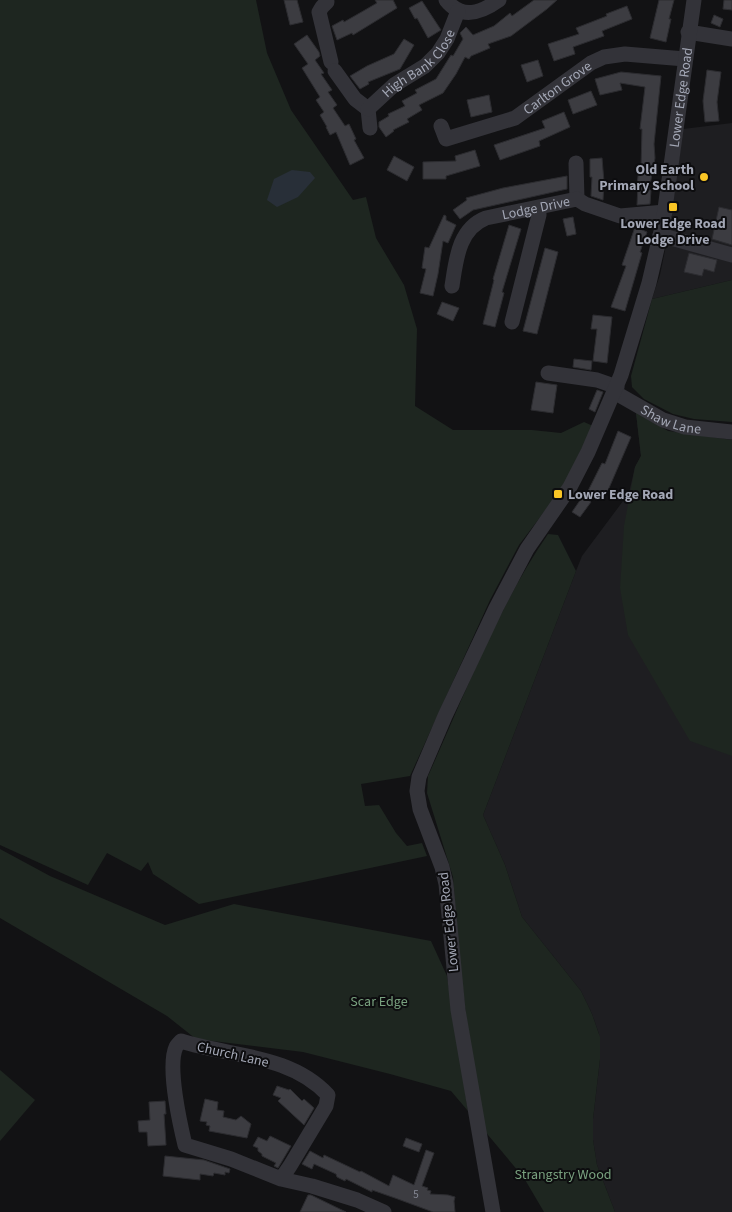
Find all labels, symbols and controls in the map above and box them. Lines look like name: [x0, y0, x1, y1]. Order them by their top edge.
street label: High Bank Close: [378, 27, 461, 102]
street label: Lower Edge Road: [665, 46, 698, 149]
street label: Carlton Grove: [519, 57, 596, 120]
place label: Old Earth Primary School: [599, 160, 694, 196]
marker: Old Earth Primary School: [698, 171, 710, 183]
street label: Lodge Drive: [500, 192, 572, 225]
marker: Lower Edge Road Lodge Drive: [667, 201, 679, 213]
place label: Lower Edge Road Lodge Drive: [620, 214, 726, 250]
street label: Shaw Lane: [637, 400, 702, 440]
place label: Lower Edge Road: [568, 485, 673, 505]
marker: Lower Edge Road: [552, 488, 564, 500]
street label: Lower Edge Road: [434, 871, 464, 973]
park label: Scar Edge: [350, 992, 408, 1012]
street label: Church Lane: [195, 1037, 271, 1073]
park label: Strangstry Wood: [515, 1165, 612, 1185]
house number: 5: [413, 1187, 419, 1202]

